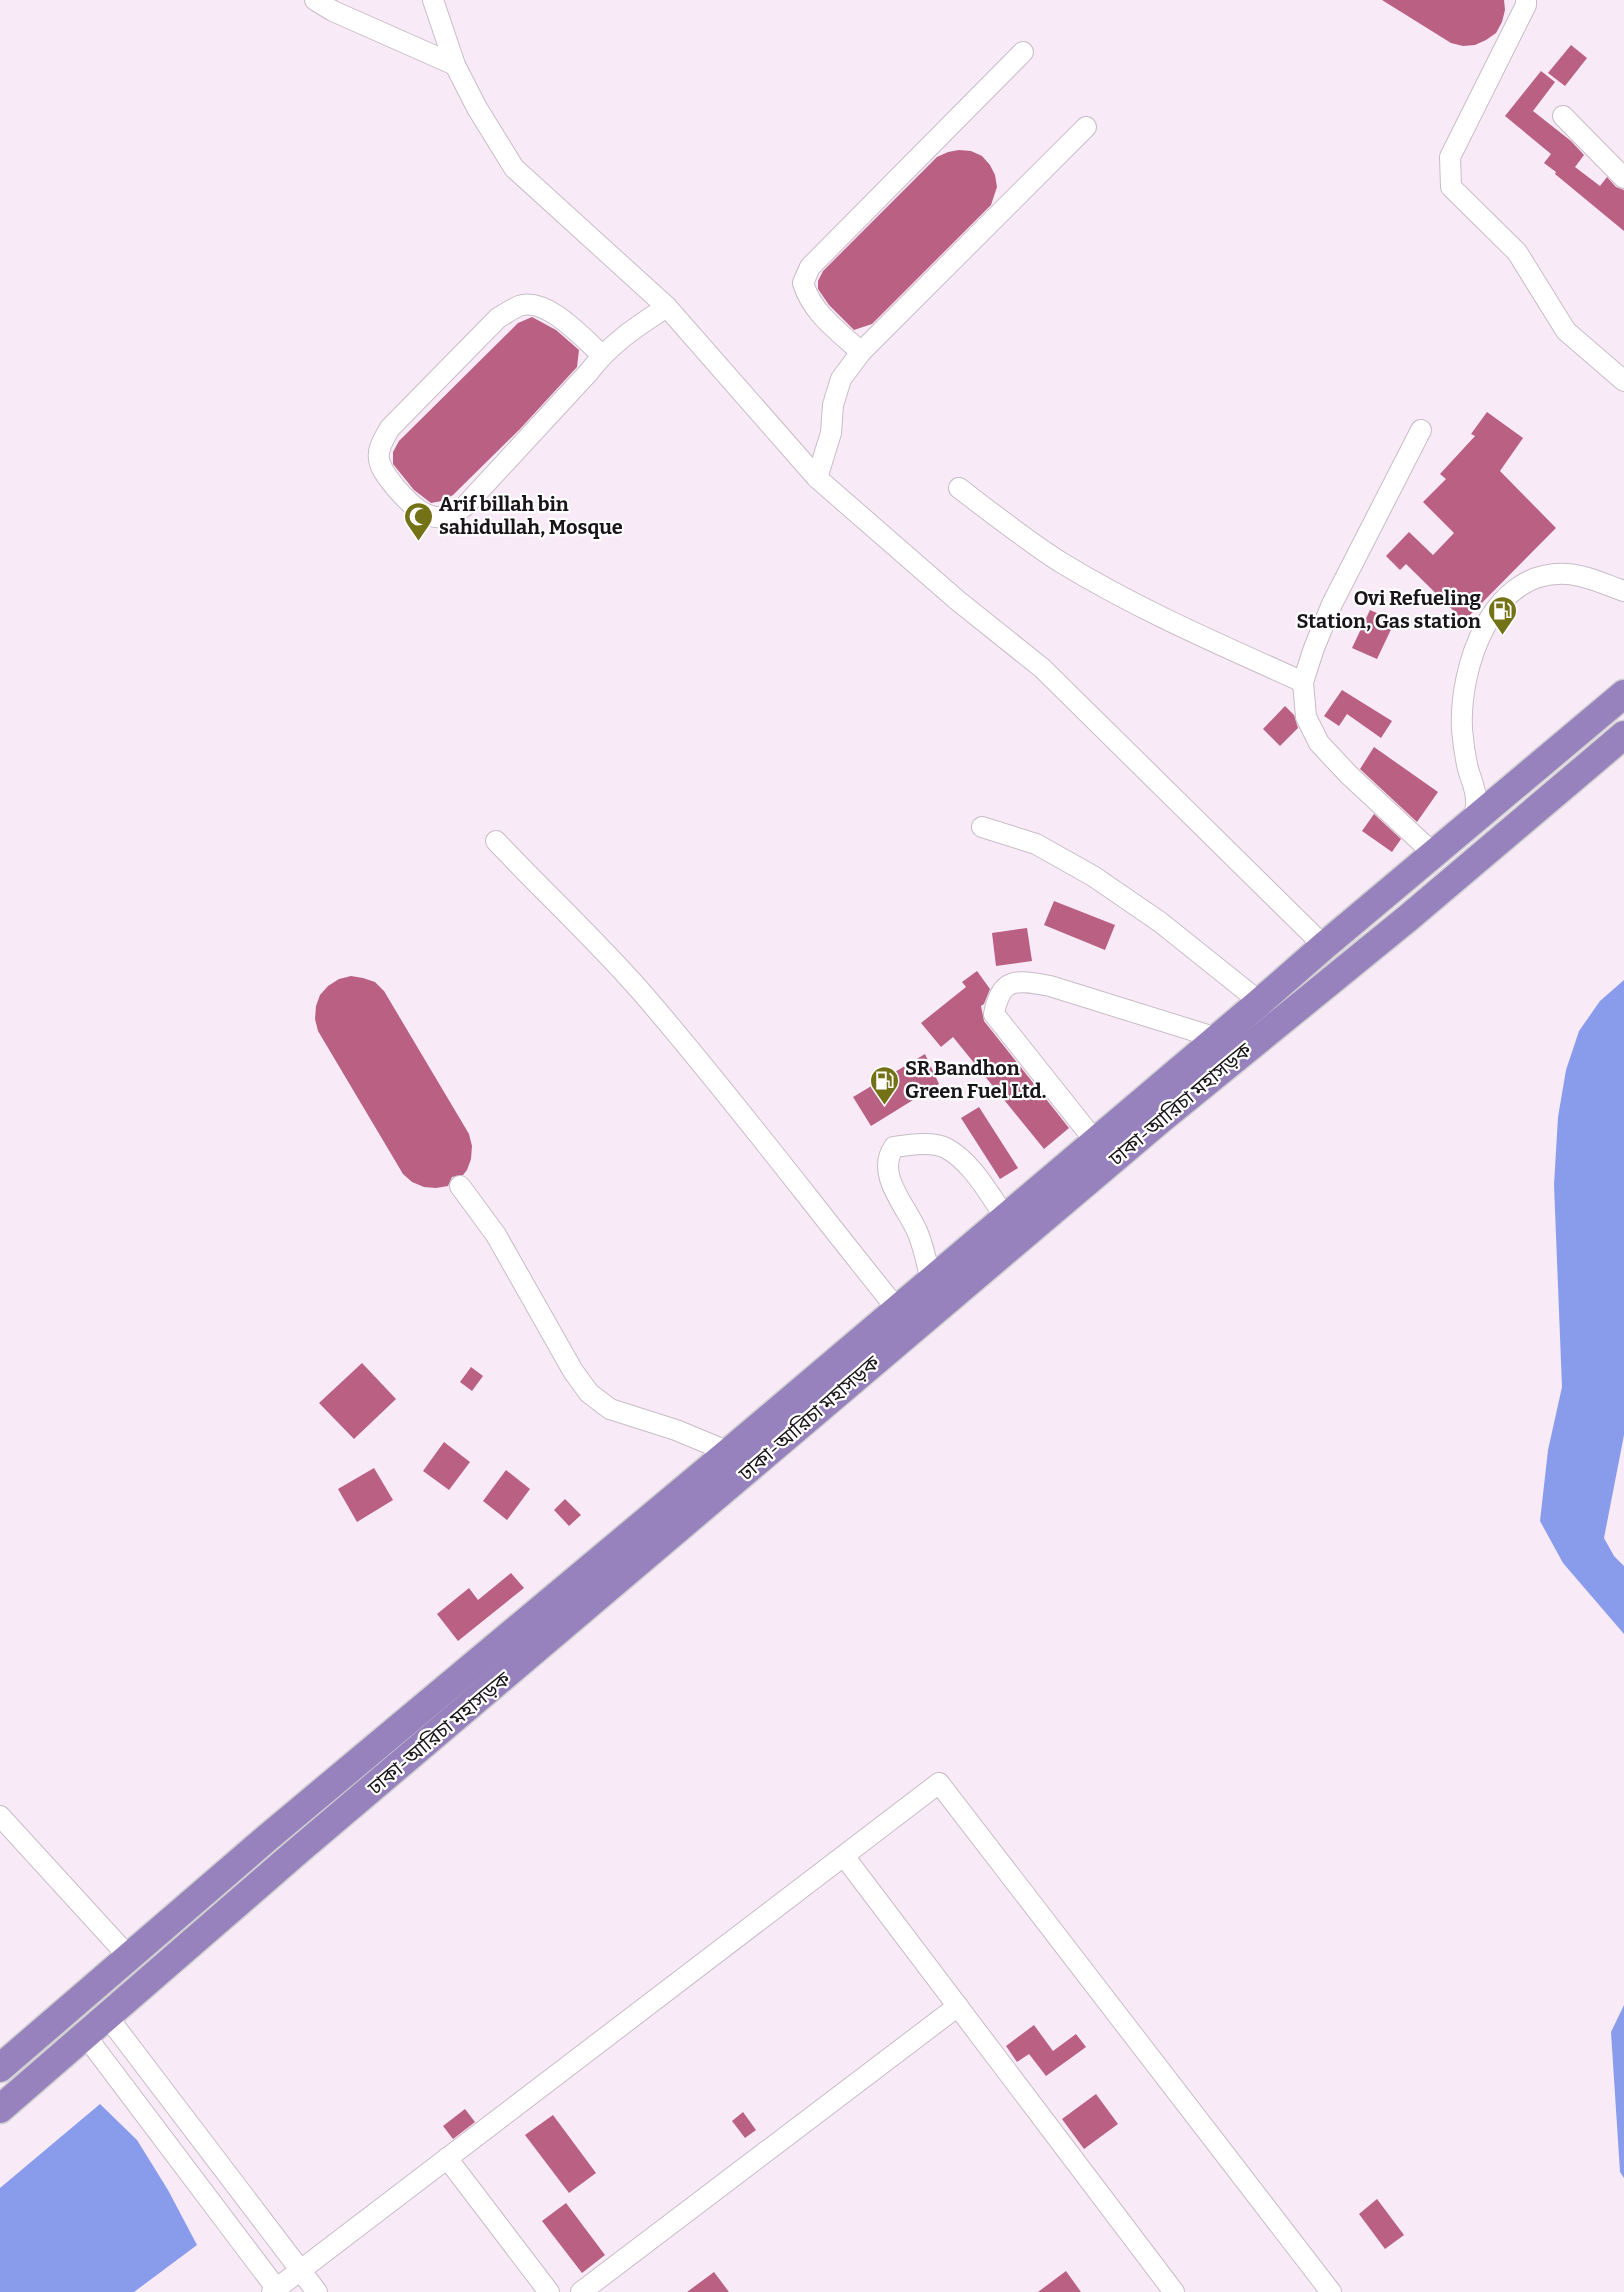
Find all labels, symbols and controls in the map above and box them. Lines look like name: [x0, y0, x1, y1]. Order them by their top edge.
place label: Arif billah bin sahidullah, Mosque: [439, 492, 623, 539]
mosque icon: Arif billah bin sahidullah, Mosque: [402, 500, 434, 542]
place label: Ovi Refueling Station, Gas station: [1296, 586, 1482, 633]
fuel station icon: Ovi Refueling Station, Gas station: [1486, 594, 1518, 636]
street label: ঢাকা-আরিচা মহাসড়ক: [1103, 1037, 1257, 1171]
place label: SR Bandhon Green Fuel Ltd.: [905, 1056, 1046, 1103]
fuel station icon: SR Bandhon Green Fuel Ltd.: [868, 1064, 900, 1106]
street label: ঢাকা-আরিচা মহাসড়ক: [733, 1350, 885, 1486]
street label: ঢাকা-আরিচা মহাসড়ক: [362, 1666, 516, 1800]

